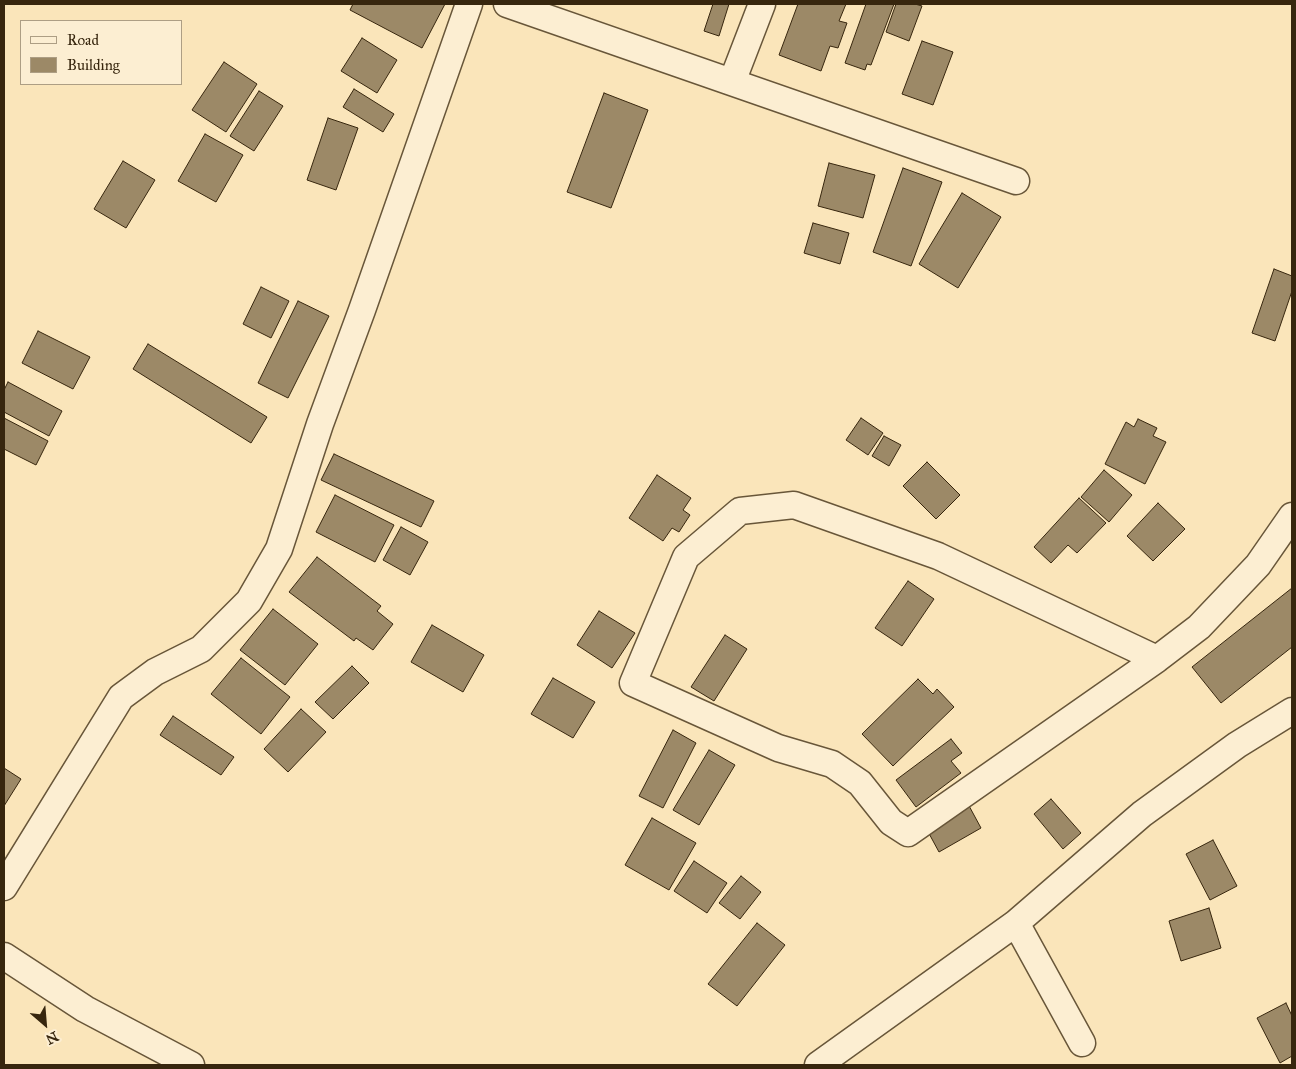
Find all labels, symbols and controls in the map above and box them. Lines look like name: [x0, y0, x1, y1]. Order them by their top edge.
legend: [20, 20, 182, 85]
text: Road: [67, 31, 99, 49]
text: Building: [67, 56, 120, 74]
north arrow: [20, 999, 70, 1049]
text: N: [43, 1028, 61, 1048]

